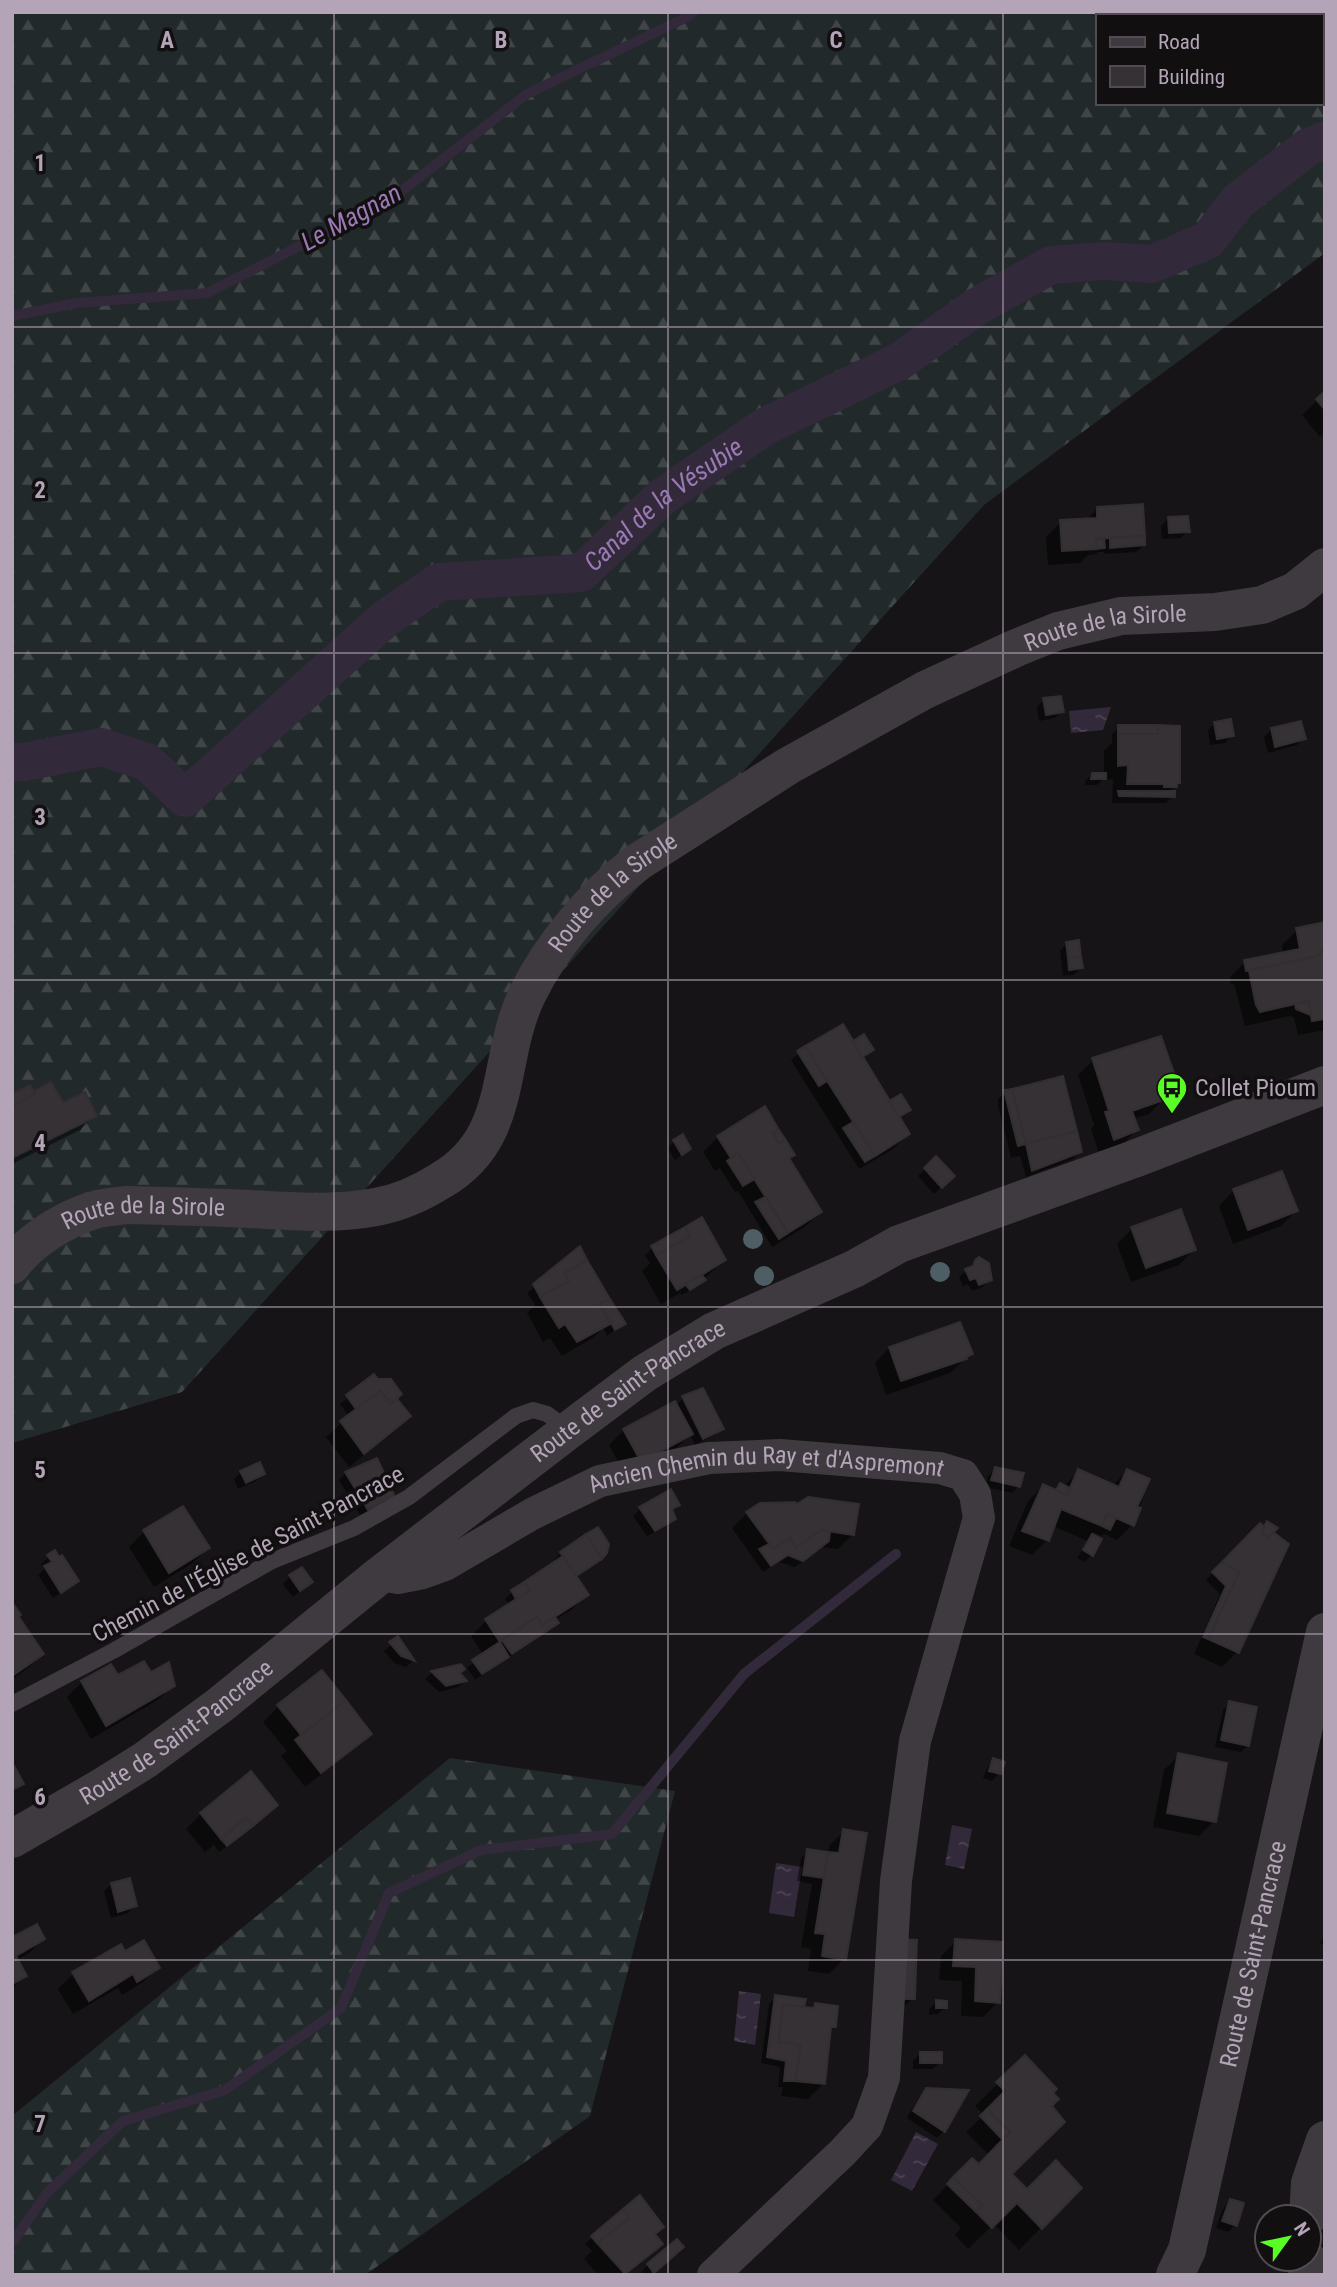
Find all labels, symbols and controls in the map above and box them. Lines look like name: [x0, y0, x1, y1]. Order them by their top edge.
legend: [1096, 14, 1323, 105]
text: A: [160, 27, 174, 54]
text: B: [495, 27, 507, 54]
text: C: [829, 27, 843, 54]
text: Road: [1158, 30, 1200, 54]
text: Building: [1158, 65, 1225, 89]
text: 1: [34, 150, 46, 177]
water label: Le Magnan: [296, 177, 406, 257]
water label: Canal de la Vésubie: [578, 431, 748, 577]
text: 2: [34, 477, 46, 504]
street label: Route de la Sirole: [1020, 599, 1187, 657]
text: 3: [34, 804, 46, 831]
street label: Route de la Sirole: [543, 827, 682, 958]
bus stop icon: Collet Pioum: [1155, 1071, 1189, 1115]
place label: Collet Pioum: [1195, 1074, 1316, 1102]
text: 4: [34, 1130, 46, 1157]
street label: Route de la Sirole: [57, 1191, 226, 1236]
street label: Route de Saint-Pancrace: [525, 1314, 729, 1468]
street label: Ancien Chemin du Ray et d'Aspremont: [583, 1441, 948, 1499]
text: 5: [34, 1457, 46, 1484]
street label: Chemin de l'Église de Saint-Pancrace: [88, 1460, 408, 1648]
street label: Route de Saint-Pancrace: [75, 1654, 278, 1811]
text: 6: [34, 1784, 46, 1811]
street label: Route de Saint-Pancrace: [1214, 1838, 1292, 2070]
text: 7: [34, 2111, 46, 2138]
north arrow: [1253, 2203, 1323, 2273]
text: N: [1289, 2218, 1315, 2240]

